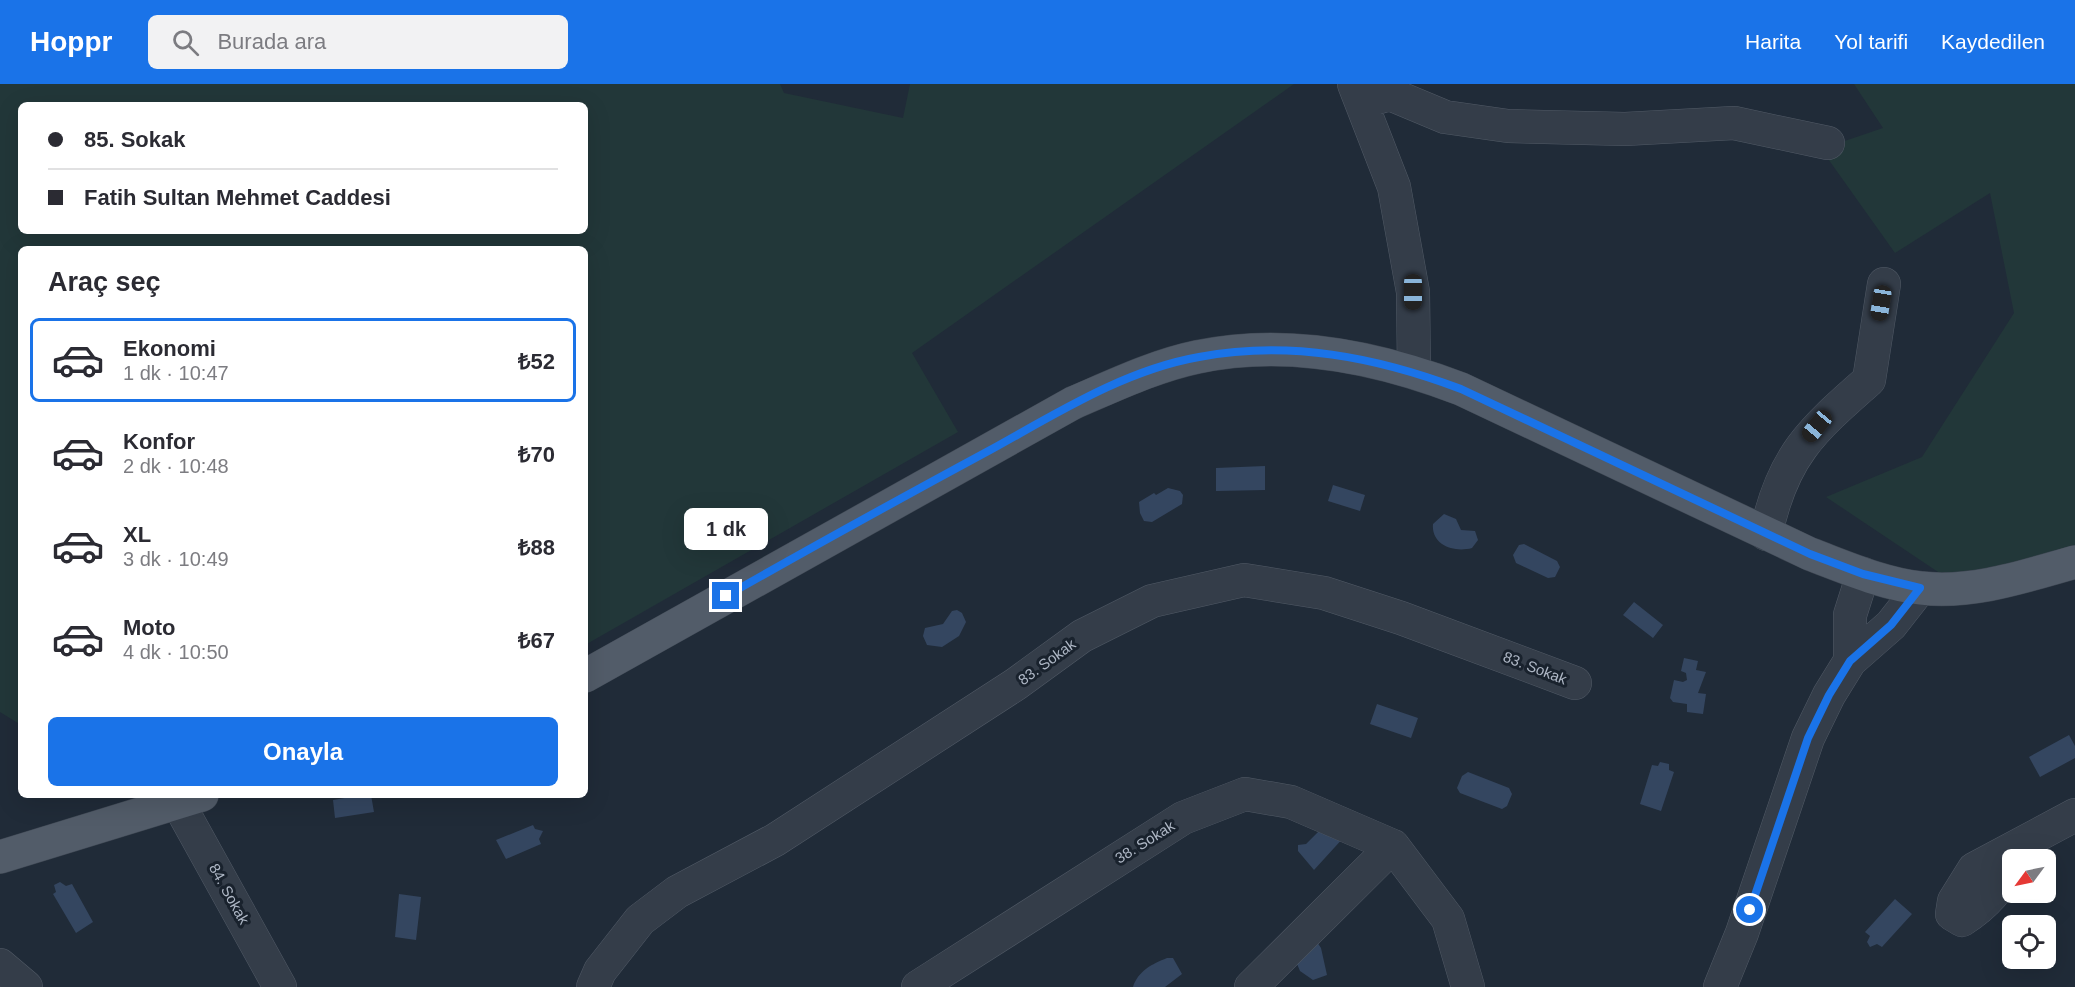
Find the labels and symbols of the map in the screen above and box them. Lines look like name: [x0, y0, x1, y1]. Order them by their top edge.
car: [1404, 274, 1422, 310]
car: [1869, 284, 1893, 322]
car: [1799, 406, 1835, 446]
callout: 1 dk: [684, 509, 768, 551]
route end: [712, 582, 739, 609]
street label: 83. Sokak: [1015, 635, 1079, 688]
street label: 83. Sokak: [1501, 648, 1570, 688]
street label: 38. Sokak: [1112, 816, 1178, 866]
north arrow: [2002, 849, 2056, 903]
street label: 84. Sokak: [206, 860, 253, 927]
route start: [1736, 896, 1763, 923]

